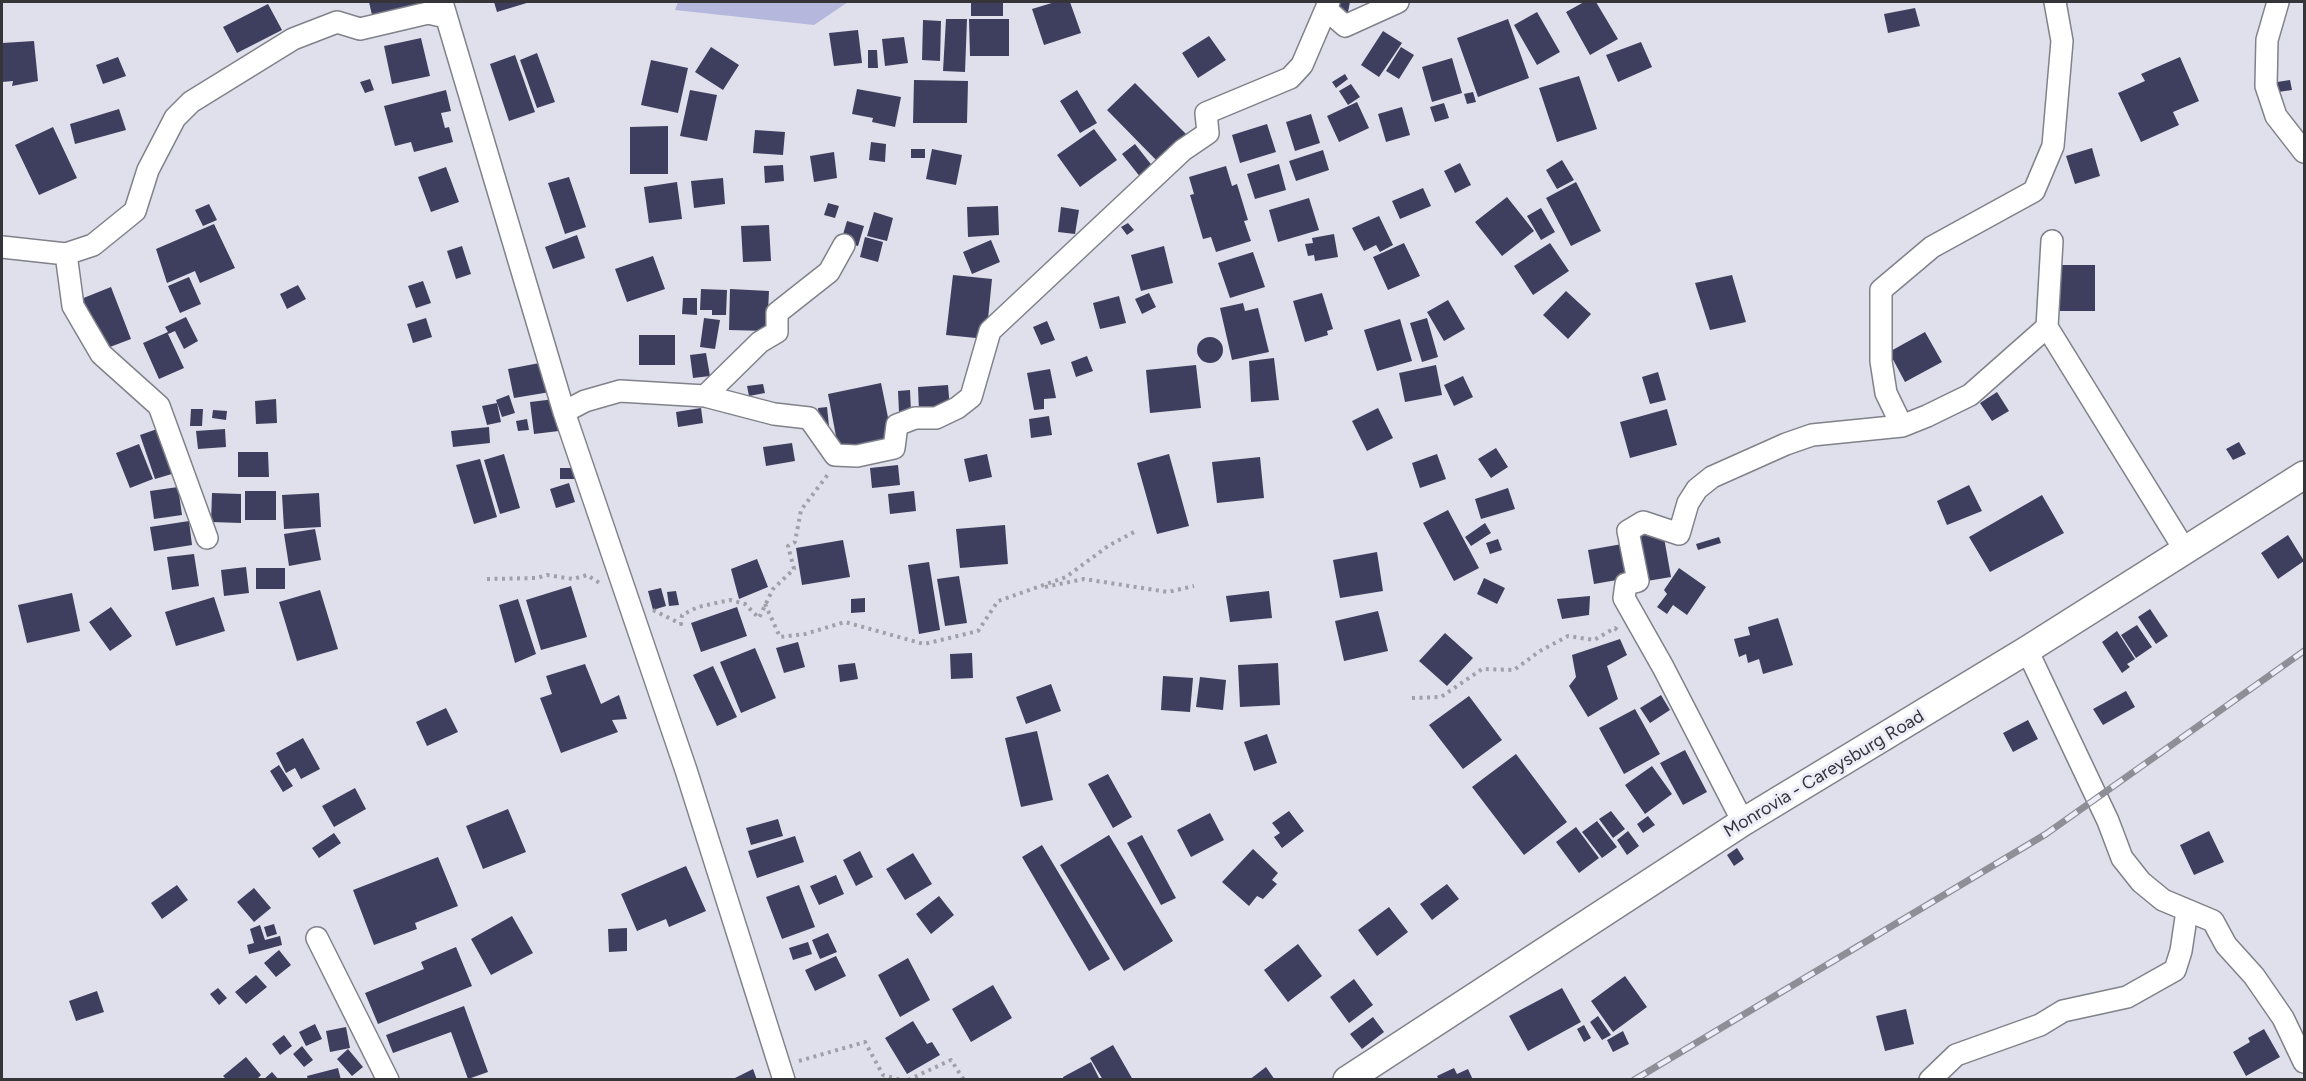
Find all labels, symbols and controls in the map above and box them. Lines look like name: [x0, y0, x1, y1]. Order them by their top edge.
street label: Monrovia - Careysburg Road: [1720, 706, 1928, 842]

